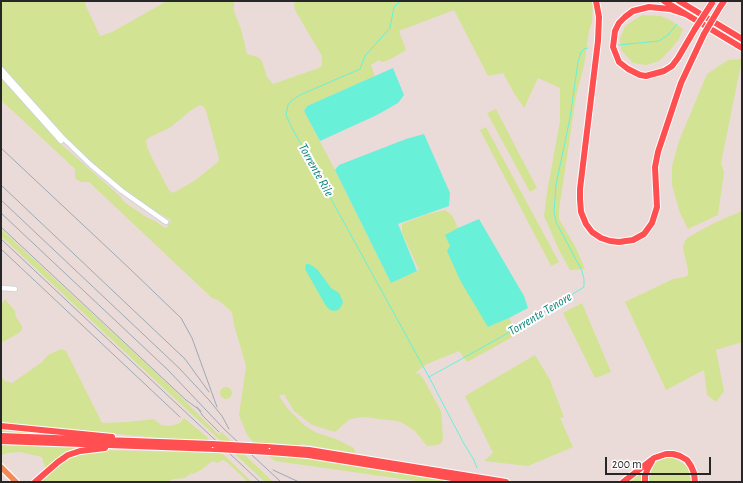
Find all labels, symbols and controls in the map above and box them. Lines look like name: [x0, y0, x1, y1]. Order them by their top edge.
water label: Torrente Rile: [295, 141, 337, 199]
water label: Torrente Tenore: [505, 289, 575, 339]
scale bar: [607, 449, 713, 475]
text: 200 m: [612, 458, 642, 470]

